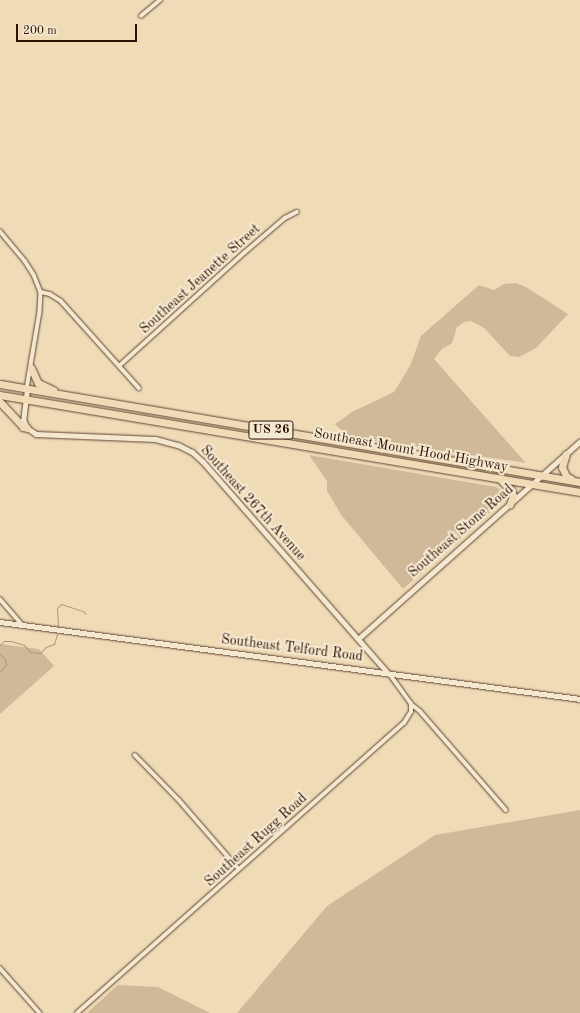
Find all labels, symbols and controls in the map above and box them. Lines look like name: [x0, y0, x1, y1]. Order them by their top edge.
scale bar: [18, 16, 139, 42]
text: 200 m: [23, 25, 57, 37]
street label: Southeast Jeanette Street: [136, 221, 264, 337]
road number: US 26: [248, 419, 294, 441]
street label: Southeast Mount Hood Highway: [313, 425, 509, 475]
street label: Southeast 267th Avenue: [197, 442, 309, 564]
street label: Southeast Stone Road: [405, 481, 517, 581]
street label: Southeast Telford Road: [220, 631, 364, 665]
street label: Southeast Rugg Road: [201, 790, 311, 890]

